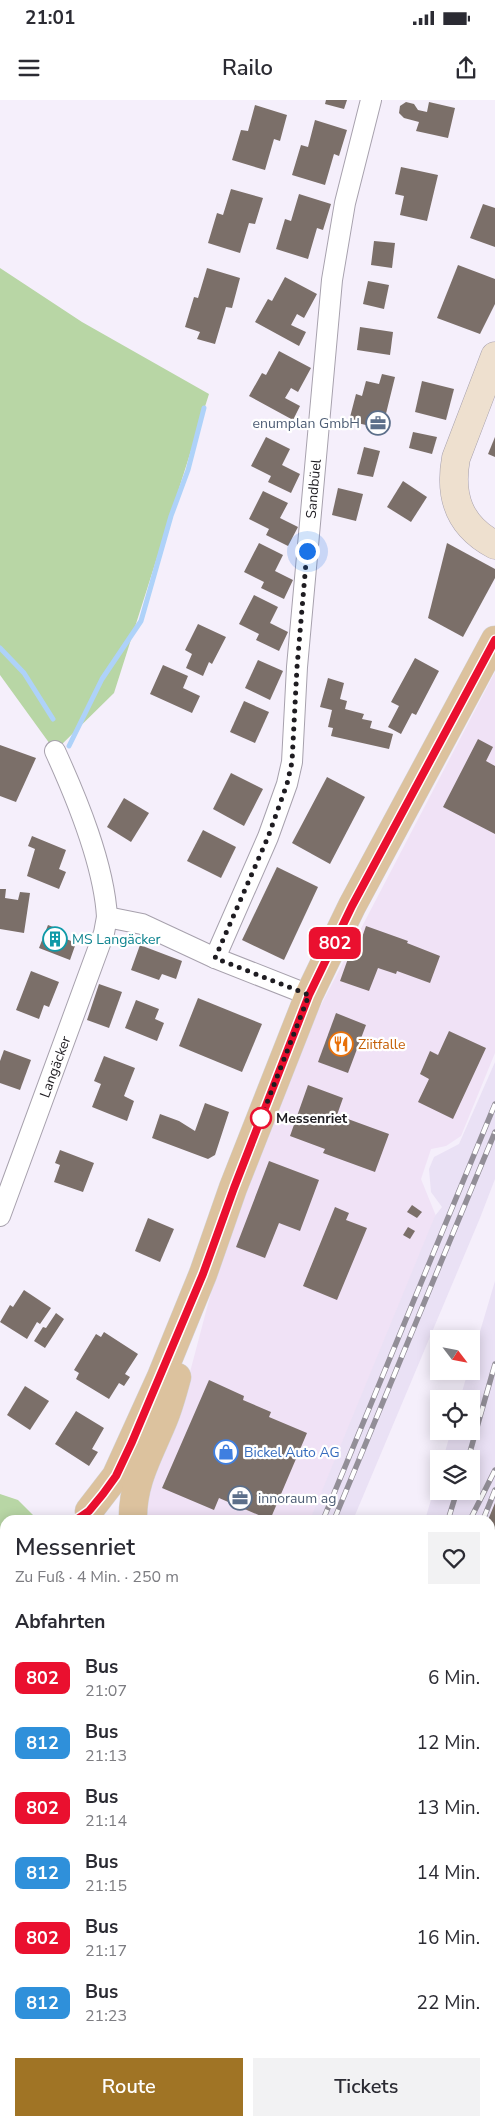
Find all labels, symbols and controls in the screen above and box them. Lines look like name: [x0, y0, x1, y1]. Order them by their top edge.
text: 21:01: [25, 5, 75, 31]
text: Railo: [222, 53, 273, 83]
icon: menu: [15, 54, 43, 82]
icon: share: [452, 54, 480, 82]
office icon: enumplan GmbH: [365, 410, 391, 436]
place label: enumplan GmbH: [253, 414, 360, 433]
street label: Sandbüel: [301, 457, 326, 520]
your location: [295, 539, 320, 564]
building icon: MS Langäcker: [42, 926, 68, 952]
line badge: 802: [306, 927, 364, 959]
place label: MS Langäcker: [72, 930, 161, 949]
text: 802: [319, 931, 351, 955]
restaurant icon: Ziitfalle: [328, 1031, 354, 1057]
street label: Langäcker: [35, 1033, 75, 1100]
place label: Ziitfalle: [358, 1035, 405, 1054]
marker: Messenriet: [250, 1107, 272, 1129]
place label: Messenriet: [276, 1109, 348, 1128]
north arrow: [430, 1330, 480, 1380]
map controls: [430, 1330, 480, 1500]
button: locate: [430, 1390, 480, 1440]
shop icon: Bickel Auto AG: [213, 1439, 239, 1465]
place label: Bickel Auto AG: [244, 1443, 340, 1462]
button: layers: [430, 1450, 480, 1500]
office icon: innoraum ag: [227, 1485, 253, 1511]
place label: innoraum ag: [258, 1489, 336, 1508]
text: Messenriet: [15, 1531, 135, 1563]
button: heart: [428, 1532, 480, 1584]
text: Zu Fuß · 4 Min. · 250 m: [15, 1566, 179, 1588]
text: Abfahrten: [15, 1609, 105, 1635]
text: Bus: [85, 1654, 118, 1680]
text: 6 Min.: [428, 1665, 480, 1691]
text: 802: [26, 1666, 59, 1690]
text: 21:07: [85, 1680, 127, 1702]
text: Bus: [85, 1719, 118, 1745]
text: 12 Min.: [417, 1730, 480, 1756]
text: 812: [26, 1731, 59, 1755]
text: 21:13: [85, 1745, 127, 1767]
text: Bus: [85, 1784, 118, 1810]
text: 13 Min.: [417, 1795, 480, 1821]
text: 802: [26, 1796, 59, 1820]
text: 21:14: [85, 1810, 127, 1832]
text: Bus: [85, 1849, 118, 1875]
text: 14 Min.: [417, 1860, 480, 1886]
text: 812: [26, 1861, 59, 1885]
text: 21:15: [85, 1875, 127, 1897]
text: Bus: [85, 1914, 118, 1940]
text: 16 Min.: [417, 1925, 480, 1951]
text: 802: [26, 1926, 59, 1950]
text: 21:17: [85, 1940, 127, 1962]
text: Bus: [85, 1979, 118, 2005]
text: 22 Min.: [417, 1990, 480, 2016]
text: 812: [26, 1991, 59, 2015]
text: 21:23: [85, 2005, 127, 2027]
button: Route: [15, 2058, 243, 2116]
button: Tickets: [253, 2058, 480, 2116]

